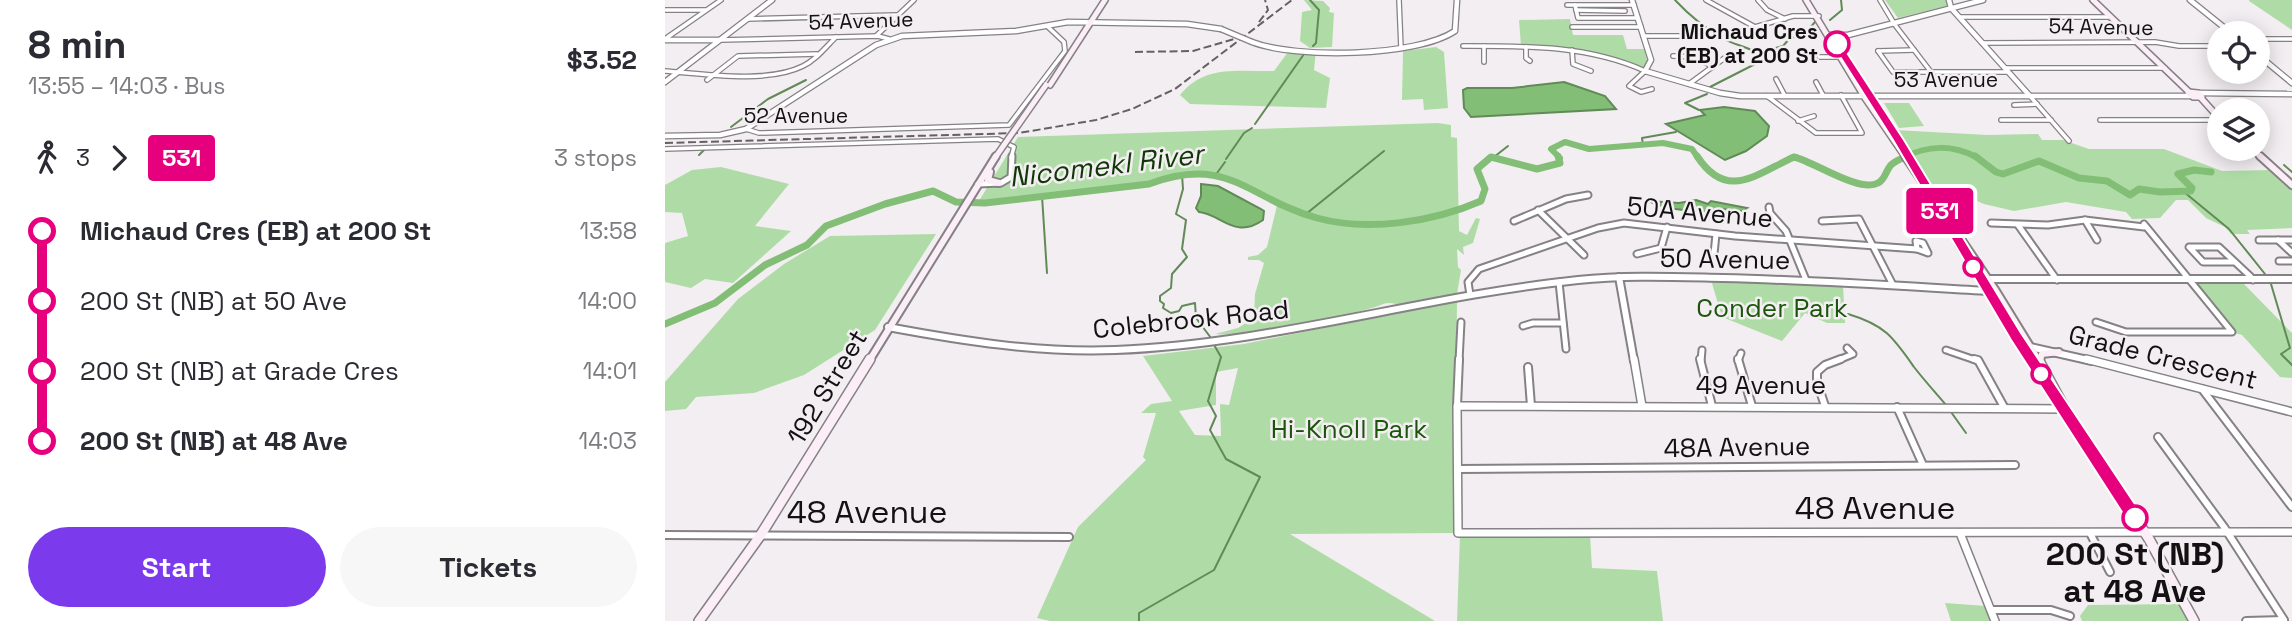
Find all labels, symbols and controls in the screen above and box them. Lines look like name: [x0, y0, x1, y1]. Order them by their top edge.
street label: 54 Avenue: [808, 5, 914, 36]
street label: 54 Avenue: [2048, 12, 2154, 41]
place label: Michaud Cres (EB) at 200 St: [1677, 18, 1818, 69]
text: 8 min: [28, 21, 126, 69]
map controls: [2207, 21, 2270, 161]
button: locate: [2207, 21, 2270, 84]
marker: Michaud Cres (EB) at 200 St: [1824, 31, 1850, 57]
text: $3.52: [567, 43, 637, 77]
street label: 53 Avenue: [1894, 66, 1998, 93]
text: 13:55 – 14:03 · Bus: [28, 71, 225, 101]
button: layers: [2207, 98, 2270, 161]
street label: 52 Avenue: [744, 102, 848, 129]
water label: Nicomekl River: [1007, 135, 1209, 195]
icon: walk: [28, 139, 66, 177]
icon: forward: [100, 139, 138, 177]
text: 531: [162, 142, 201, 173]
text: 3: [76, 143, 90, 173]
text: 3 stops: [554, 143, 637, 173]
line badge: 531: [1900, 188, 1980, 234]
street label: 50A Avenue: [1626, 189, 1774, 235]
text: 531: [1920, 195, 1960, 226]
text: Michaud Cres (EB) at 200 St: [80, 214, 431, 248]
text: 13:58: [580, 216, 637, 246]
street label: 50 Avenue: [1660, 241, 1790, 277]
unlabelled marker: [1963, 257, 1983, 277]
text: 200 St (NB) at 50 Ave: [80, 284, 347, 318]
text: 14:00: [578, 286, 637, 316]
park label: Conder Park: [1696, 291, 1848, 325]
street label: Colebrook Road: [1091, 292, 1291, 346]
street label: Grade Crescent: [2065, 317, 2261, 397]
street label: 192 Street: [779, 323, 875, 451]
text: 200 St (NB) at Grade Cres: [80, 354, 399, 388]
text: 14:01: [583, 356, 637, 386]
unlabelled marker: [2031, 364, 2051, 384]
street label: 49 Avenue: [1696, 368, 1826, 402]
park label: Hi-Knoll Park: [1271, 412, 1427, 446]
text: 200 St (NB) at 48 Ave: [80, 424, 348, 458]
text: 14:03: [579, 426, 637, 456]
street label: 48A Avenue: [1663, 429, 1811, 465]
street label: 48 Avenue: [1795, 488, 1955, 528]
street label: 48 Avenue: [787, 492, 947, 532]
marker: 200 St (NB) at 48 Ave: [2122, 505, 2148, 531]
button: Start: [28, 527, 326, 607]
button: Tickets: [340, 527, 637, 607]
place label: 200 St (NB) at 48 Ave: [2046, 534, 2224, 611]

